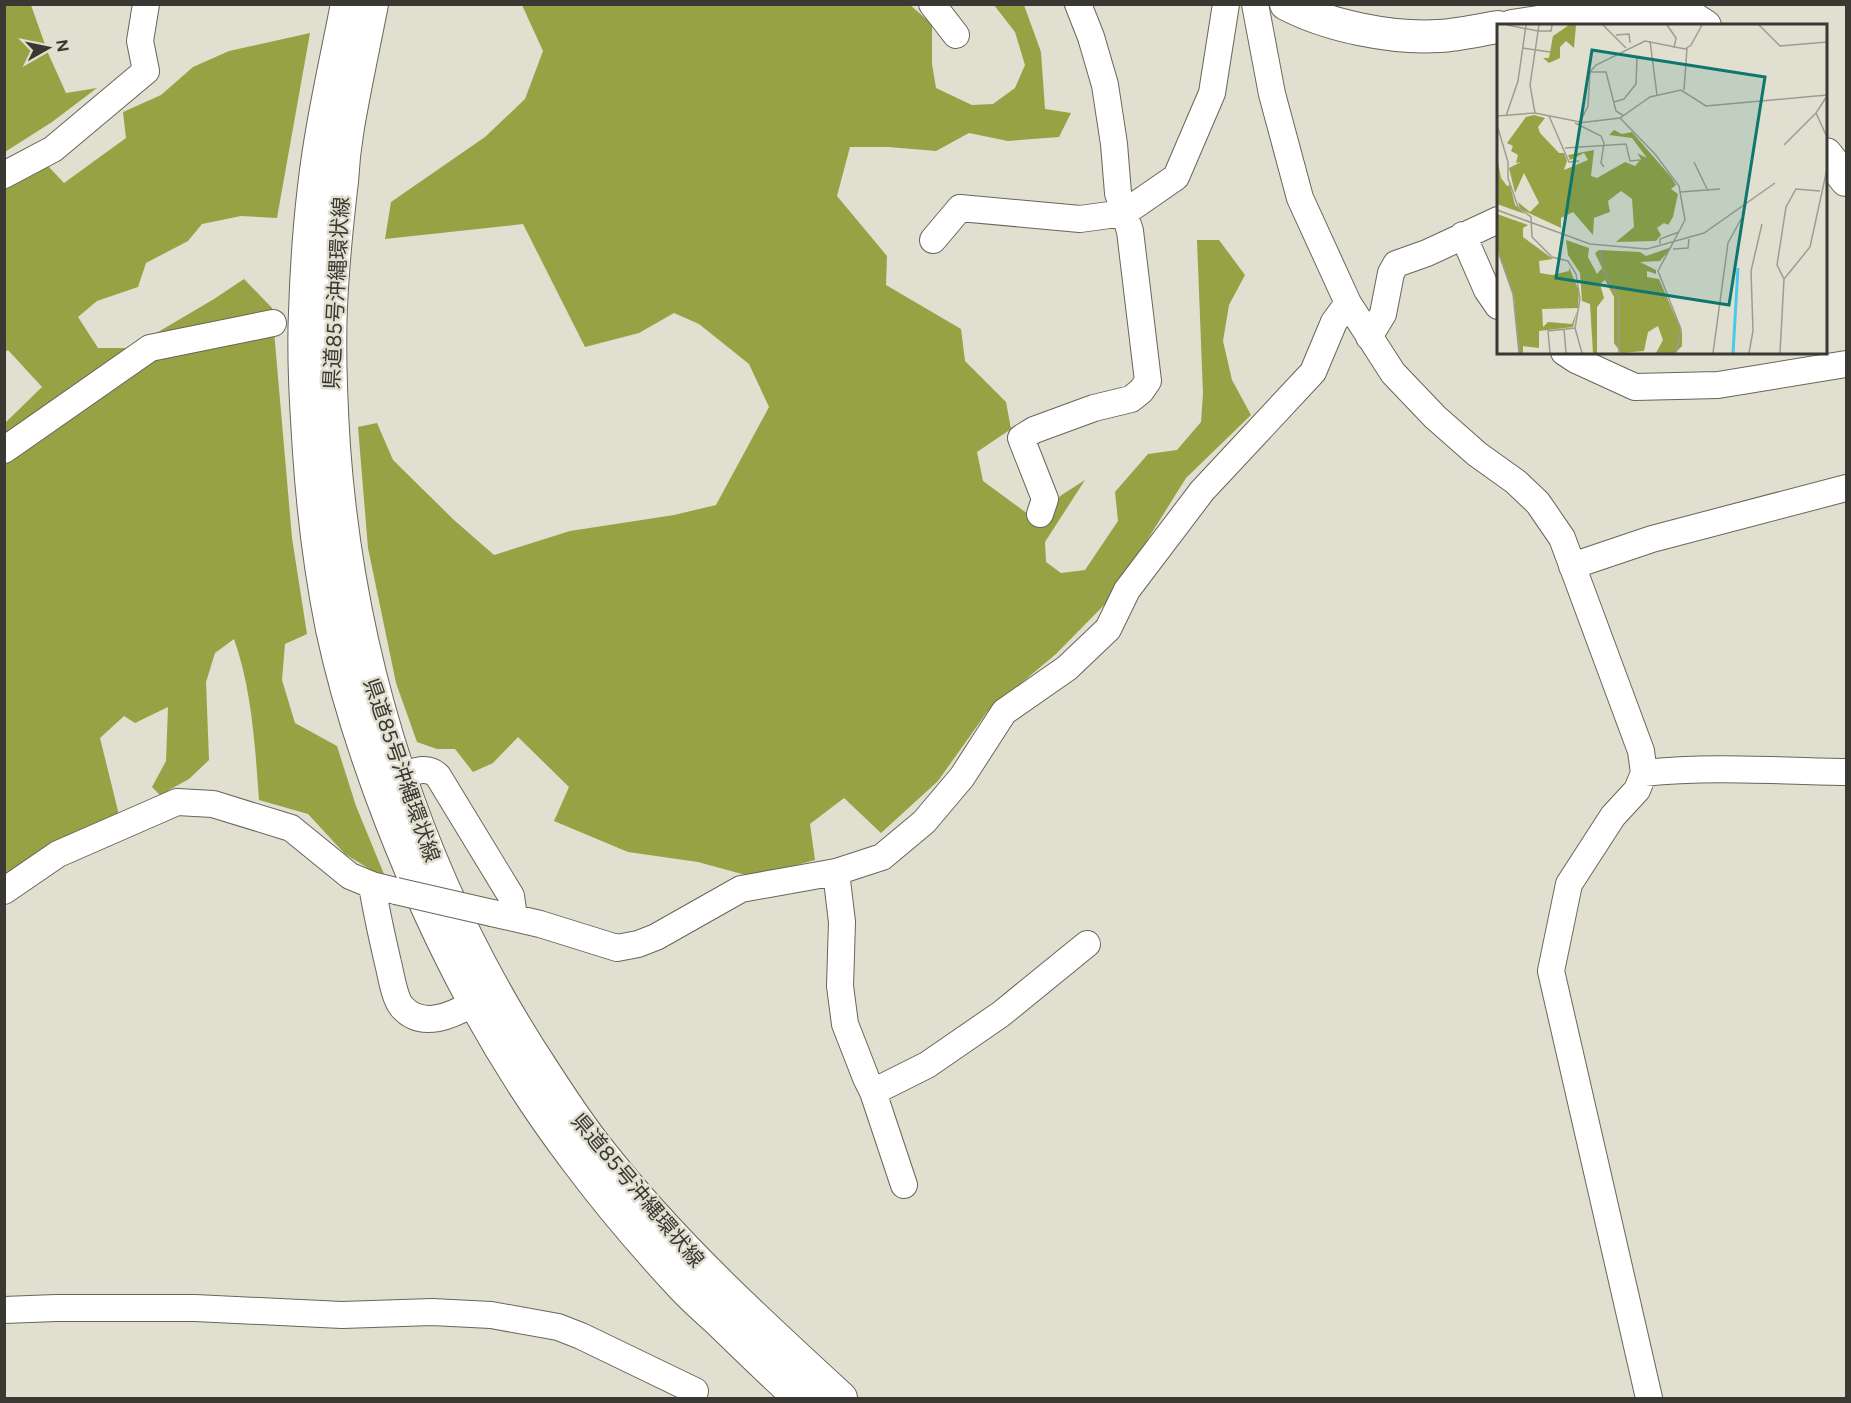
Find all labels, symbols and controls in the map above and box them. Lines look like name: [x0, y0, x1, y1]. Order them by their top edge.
north arrow: [18, 18, 78, 78]
inset map: [1497, 24, 1827, 354]
text: N: [52, 38, 73, 53]
street label: 県道85号沖縄環状線: [318, 196, 354, 390]
street label: 県道85号沖縄環状線: [359, 675, 445, 865]
street label: 県道85号沖縄環状線: [566, 1108, 710, 1272]

